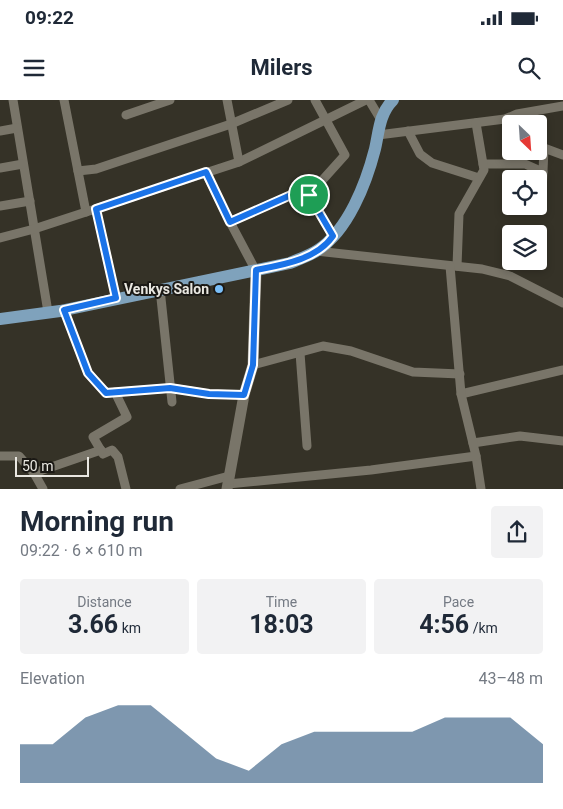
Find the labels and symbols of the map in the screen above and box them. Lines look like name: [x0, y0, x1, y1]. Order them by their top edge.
north arrow: [502, 115, 548, 160]
pin: [288, 174, 330, 216]
place label: Venkys Salon: [124, 281, 209, 297]
marker: Venkys Salon: [213, 283, 225, 295]
scale bar: [15, 454, 89, 477]

